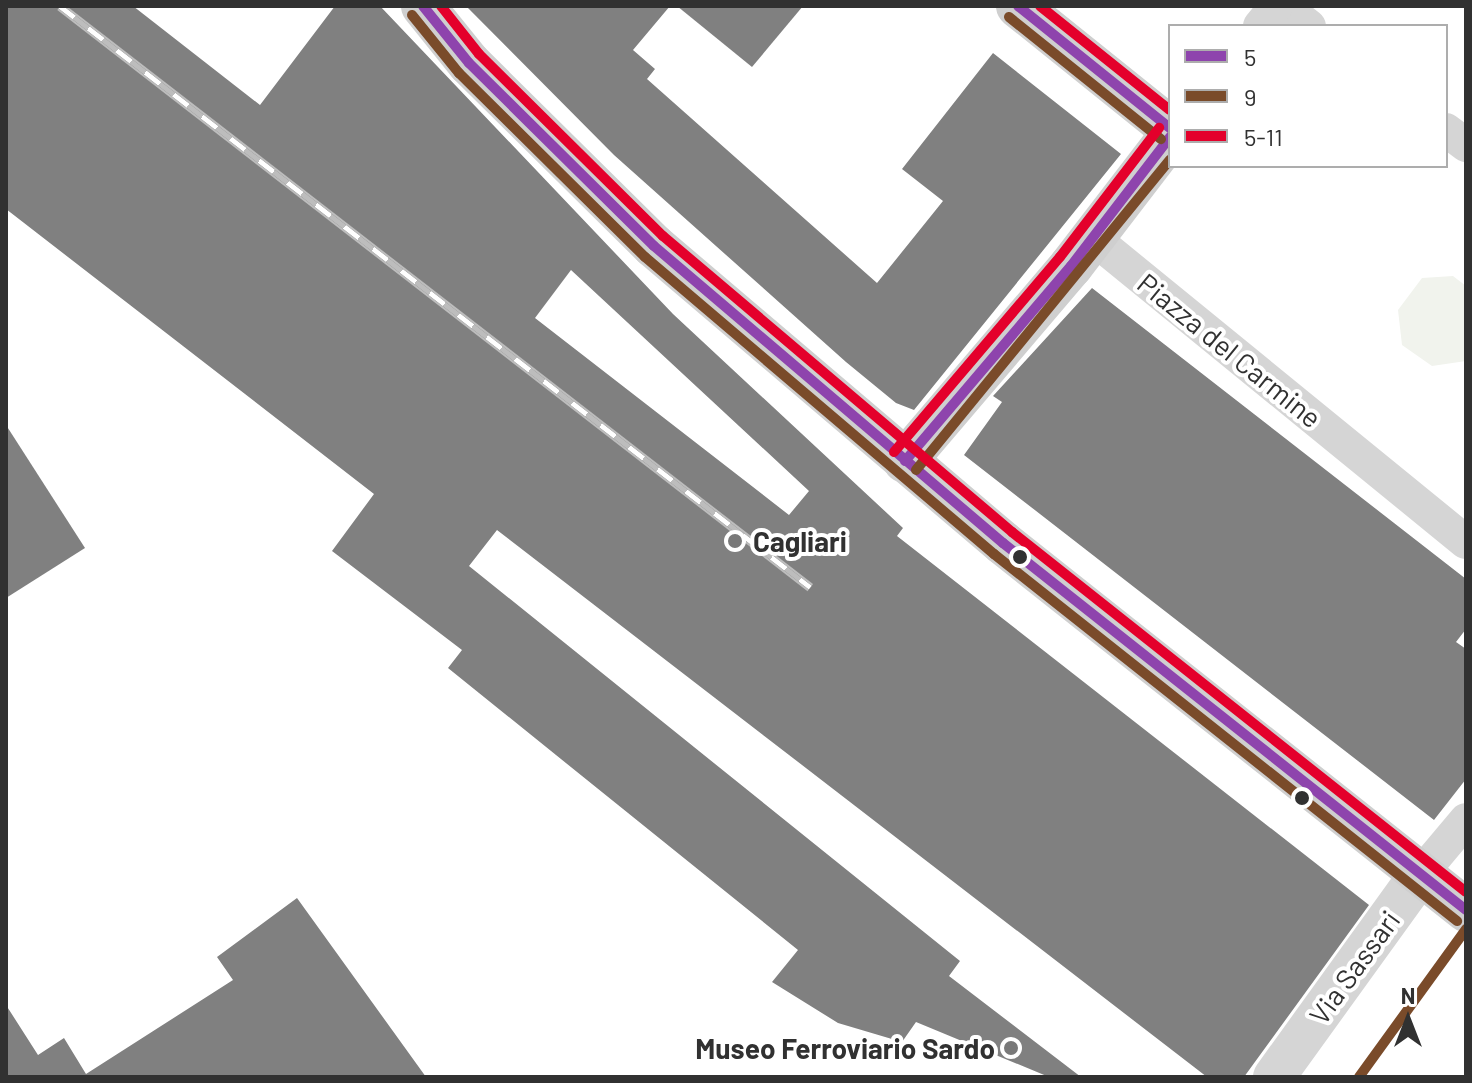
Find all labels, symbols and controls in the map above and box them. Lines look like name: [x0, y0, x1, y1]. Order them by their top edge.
legend: [1168, 24, 1448, 168]
text: 5: [1244, 42, 1256, 71]
text: 9: [1244, 82, 1257, 111]
text: 5-11: [1244, 122, 1283, 151]
street label: Piazza del Carmine: [1131, 266, 1329, 434]
place label: Cagliari: [753, 524, 847, 558]
marker: Cagliari: [724, 530, 746, 552]
unlabelled marker: [1012, 549, 1028, 565]
unlabelled marker: [1294, 790, 1310, 806]
street label: Via Sassari: [1302, 904, 1406, 1030]
north arrow: [1368, 979, 1448, 1059]
text: N: [1401, 982, 1415, 1008]
place label: Museo Ferroviario Sardo: [695, 1031, 995, 1065]
marker: Museo Ferroviario Sardo: [1002, 1039, 1020, 1057]

